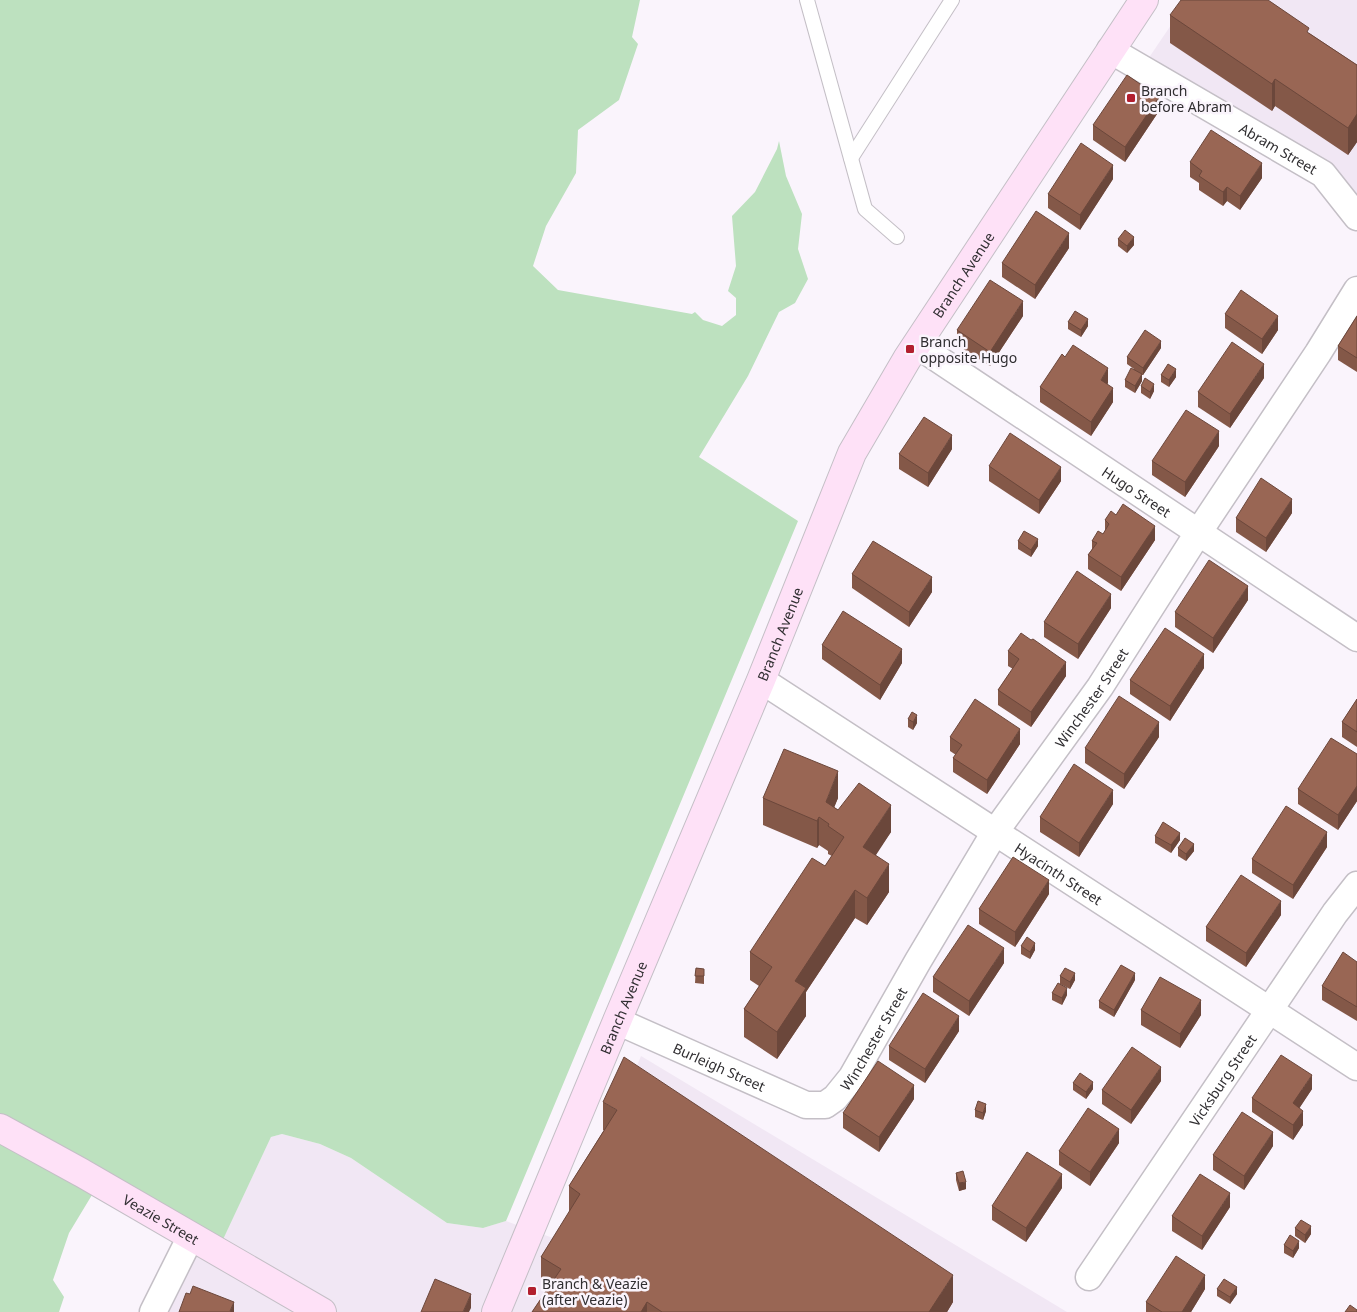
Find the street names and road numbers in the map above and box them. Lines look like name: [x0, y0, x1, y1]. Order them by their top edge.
street label: Abram Street: [1236, 118, 1321, 178]
street label: Branch Avenue: [927, 228, 998, 321]
street label: Hugo Street: [1099, 462, 1175, 521]
street label: Branch Avenue: [752, 584, 807, 684]
street label: Winchester Street: [1050, 644, 1132, 751]
street label: Hyacinth Street: [1011, 838, 1106, 909]
street label: Branch Avenue: [595, 958, 651, 1057]
street label: Winchester Street: [835, 983, 911, 1094]
street label: Vicksburg Street: [1184, 1030, 1260, 1130]
street label: Burleigh Street: [670, 1038, 768, 1095]
street label: Veazie Street: [120, 1189, 203, 1248]

